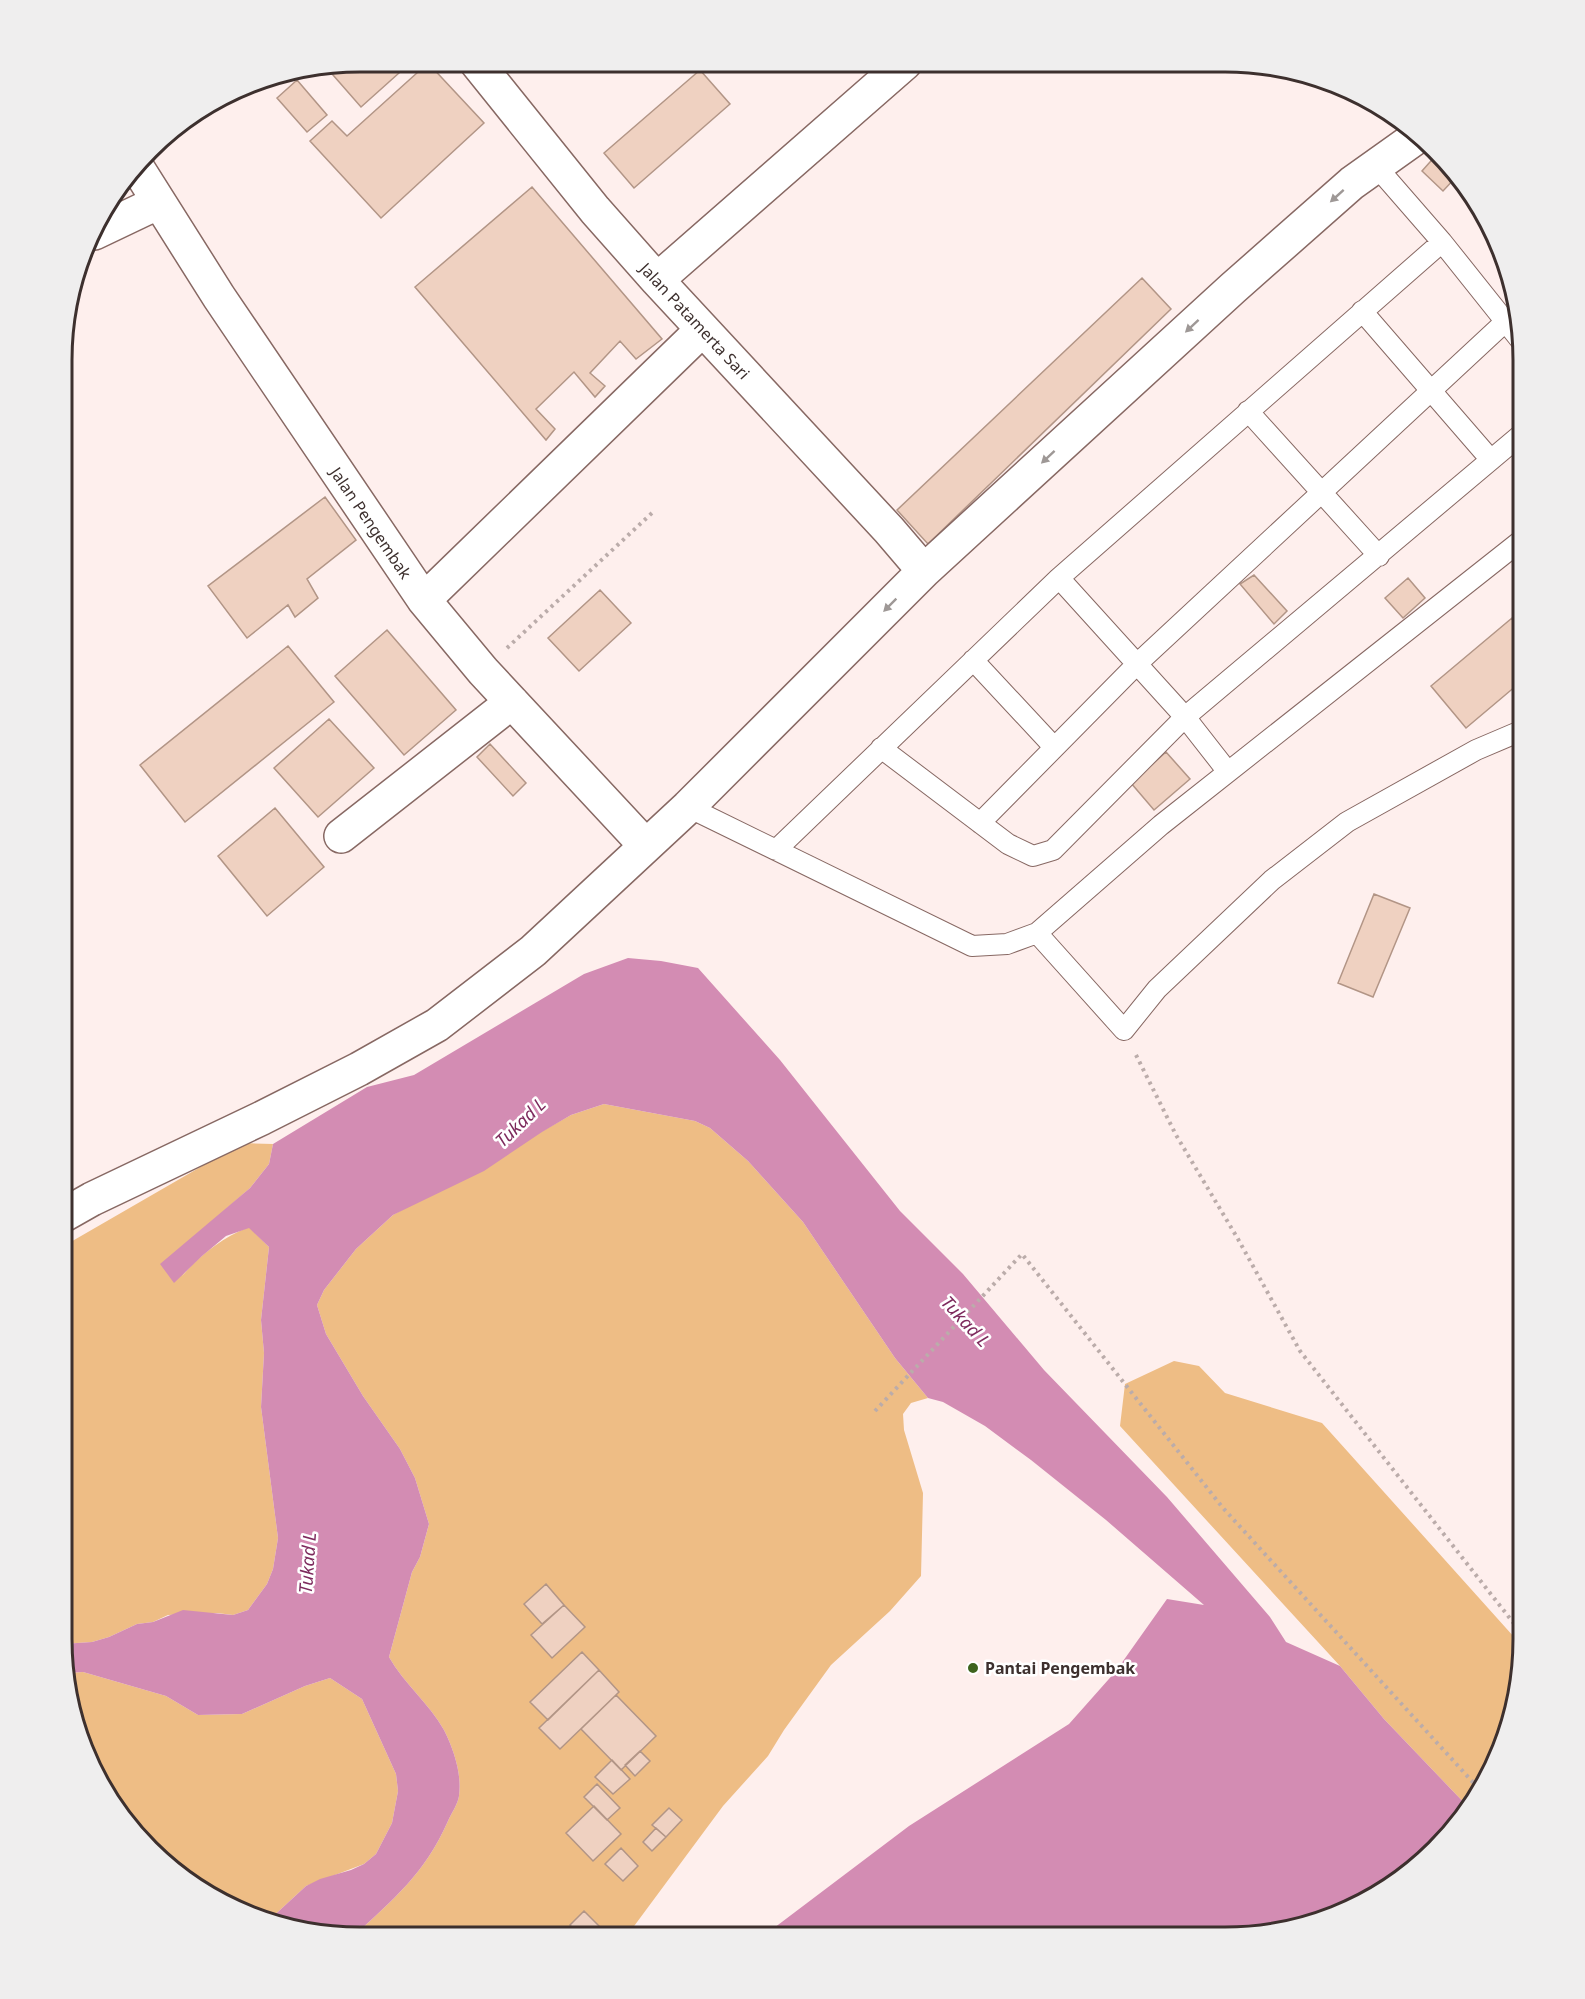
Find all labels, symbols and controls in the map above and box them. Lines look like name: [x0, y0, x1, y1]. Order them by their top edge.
one-way arrow: [1330, 189, 1345, 203]
street label: Jalan Patamerta Sari: [634, 256, 755, 384]
one-way arrow: [1185, 319, 1200, 332]
one-way arrow: [1042, 450, 1056, 464]
street label: Jalan Pengembak: [324, 461, 417, 584]
one-way arrow: [884, 597, 898, 611]
water label: Tukad L: [490, 1092, 550, 1152]
water label: Tukad L: [936, 1290, 996, 1352]
water label: Tukad L: [293, 1532, 321, 1594]
place label: Pantai Pengembak: [985, 1657, 1135, 1679]
marker: Pantai Pengembak: [966, 1661, 980, 1675]

